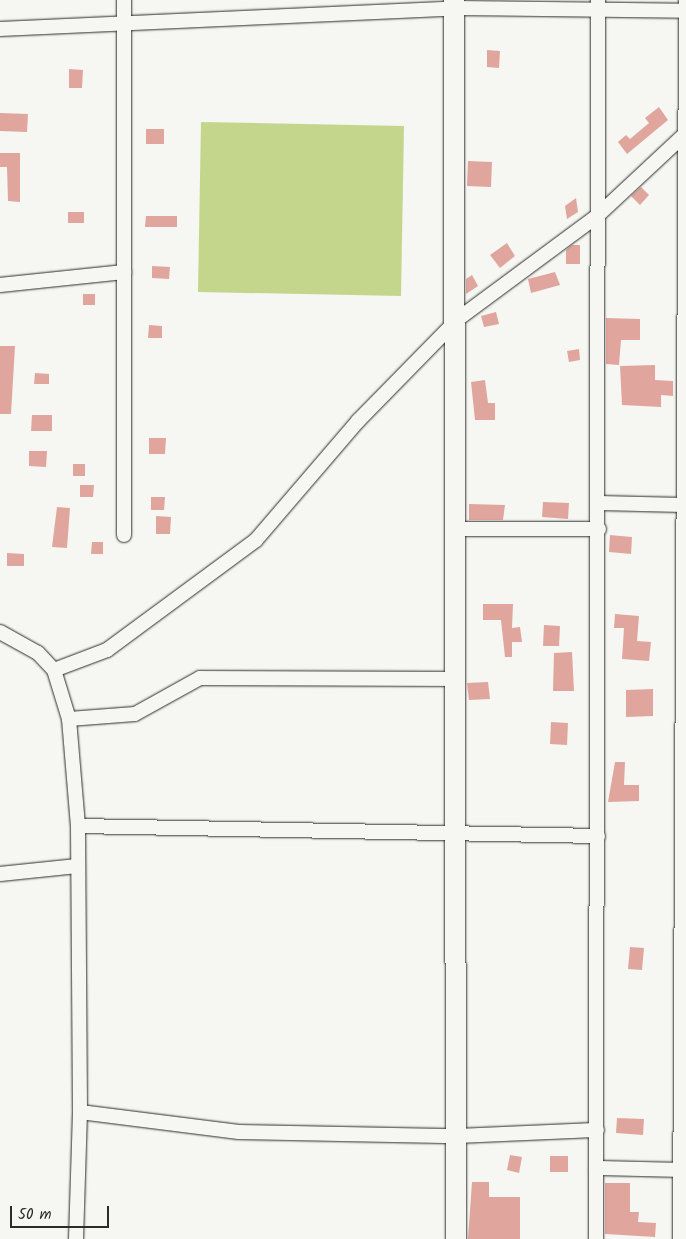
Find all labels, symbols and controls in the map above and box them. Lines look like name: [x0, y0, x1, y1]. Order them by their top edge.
scale bar: [12, 1196, 111, 1228]
text: 50 m: [18, 1203, 52, 1227]

